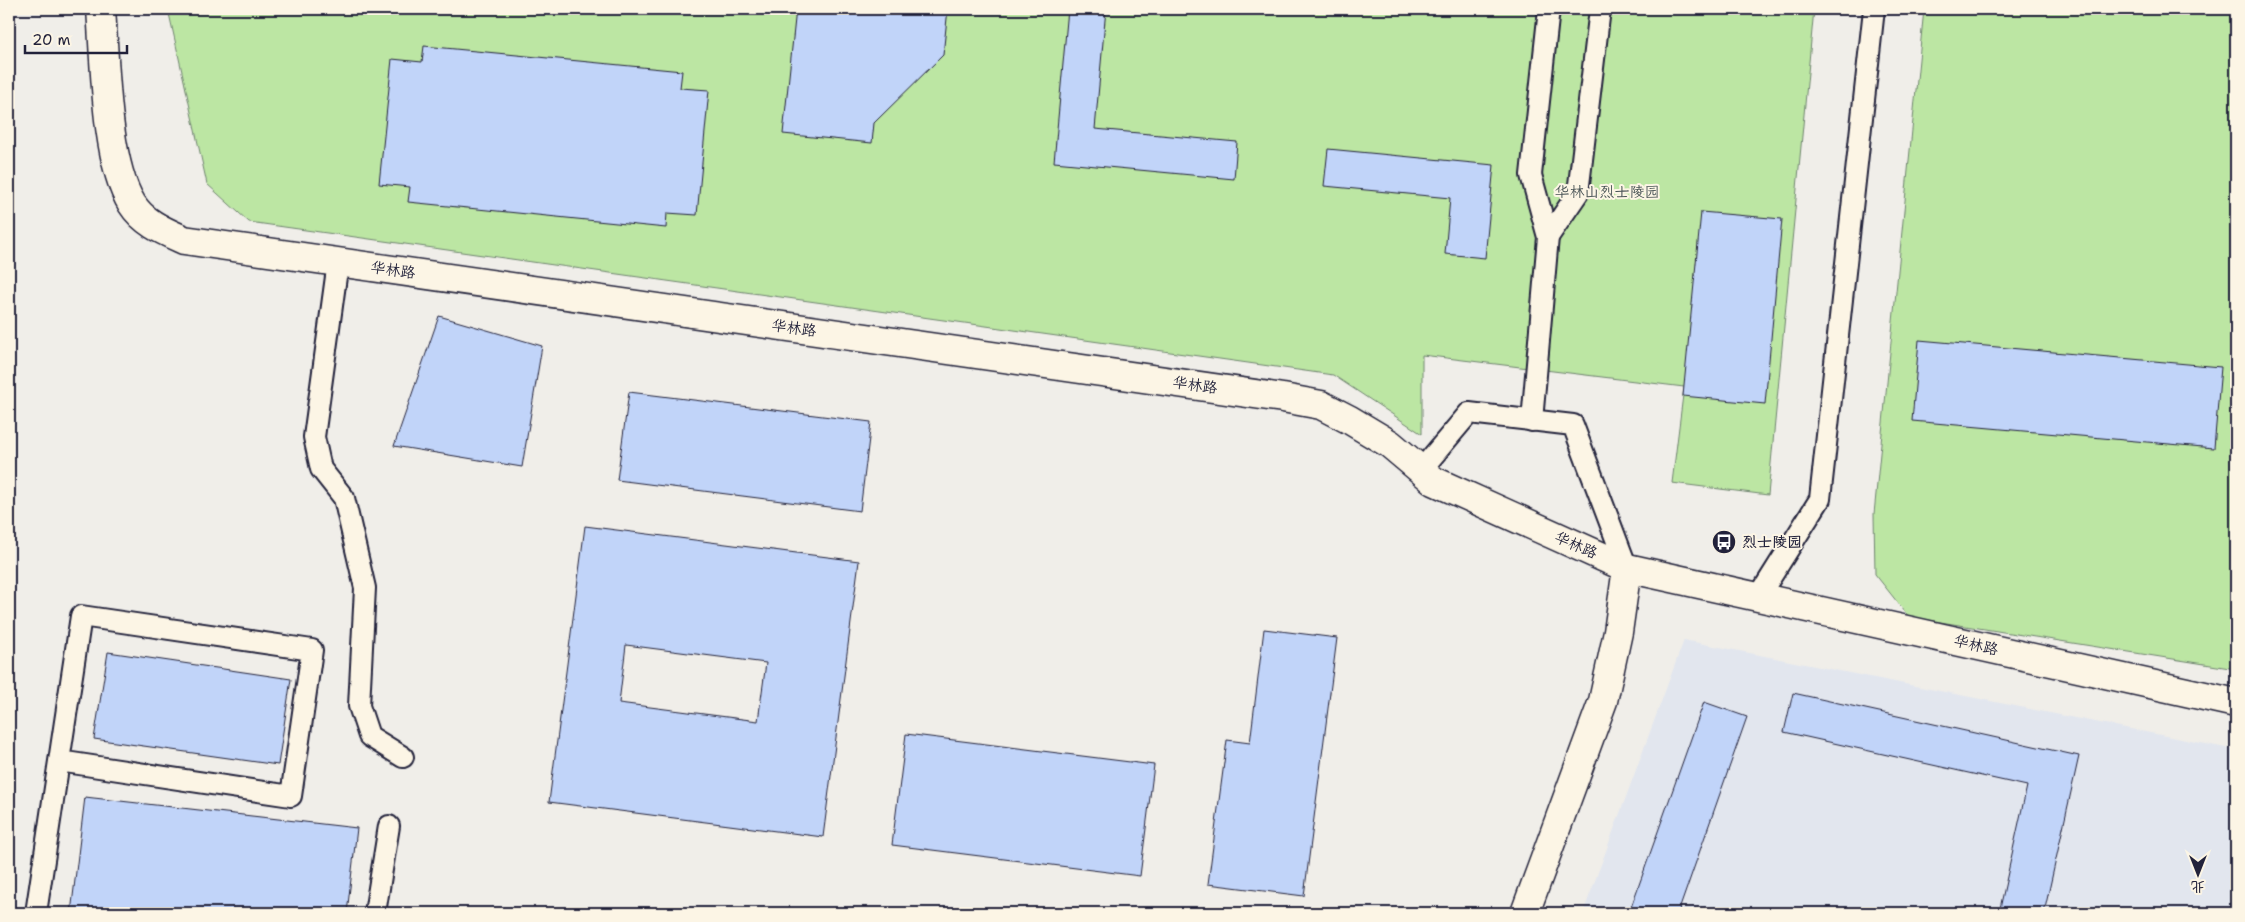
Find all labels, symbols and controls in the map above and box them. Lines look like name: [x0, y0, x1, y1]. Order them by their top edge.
scale bar: [25, 22, 128, 54]
text: 20 m: [32, 30, 71, 50]
park label: 华林山烈士陵园: [1554, 182, 1660, 202]
street label: 华林路: [369, 257, 417, 283]
street label: 华林路: [770, 315, 818, 341]
street label: 华林路: [1171, 372, 1219, 398]
street label: 华林路: [1551, 527, 1601, 563]
bus stop icon: 烈士陵园: [1711, 529, 1737, 555]
place label: 烈士陵园: [1742, 532, 1802, 552]
street label: 华林路: [1952, 630, 2000, 660]
north arrow: [2172, 850, 2222, 900]
text: 北: [2191, 878, 2205, 896]

